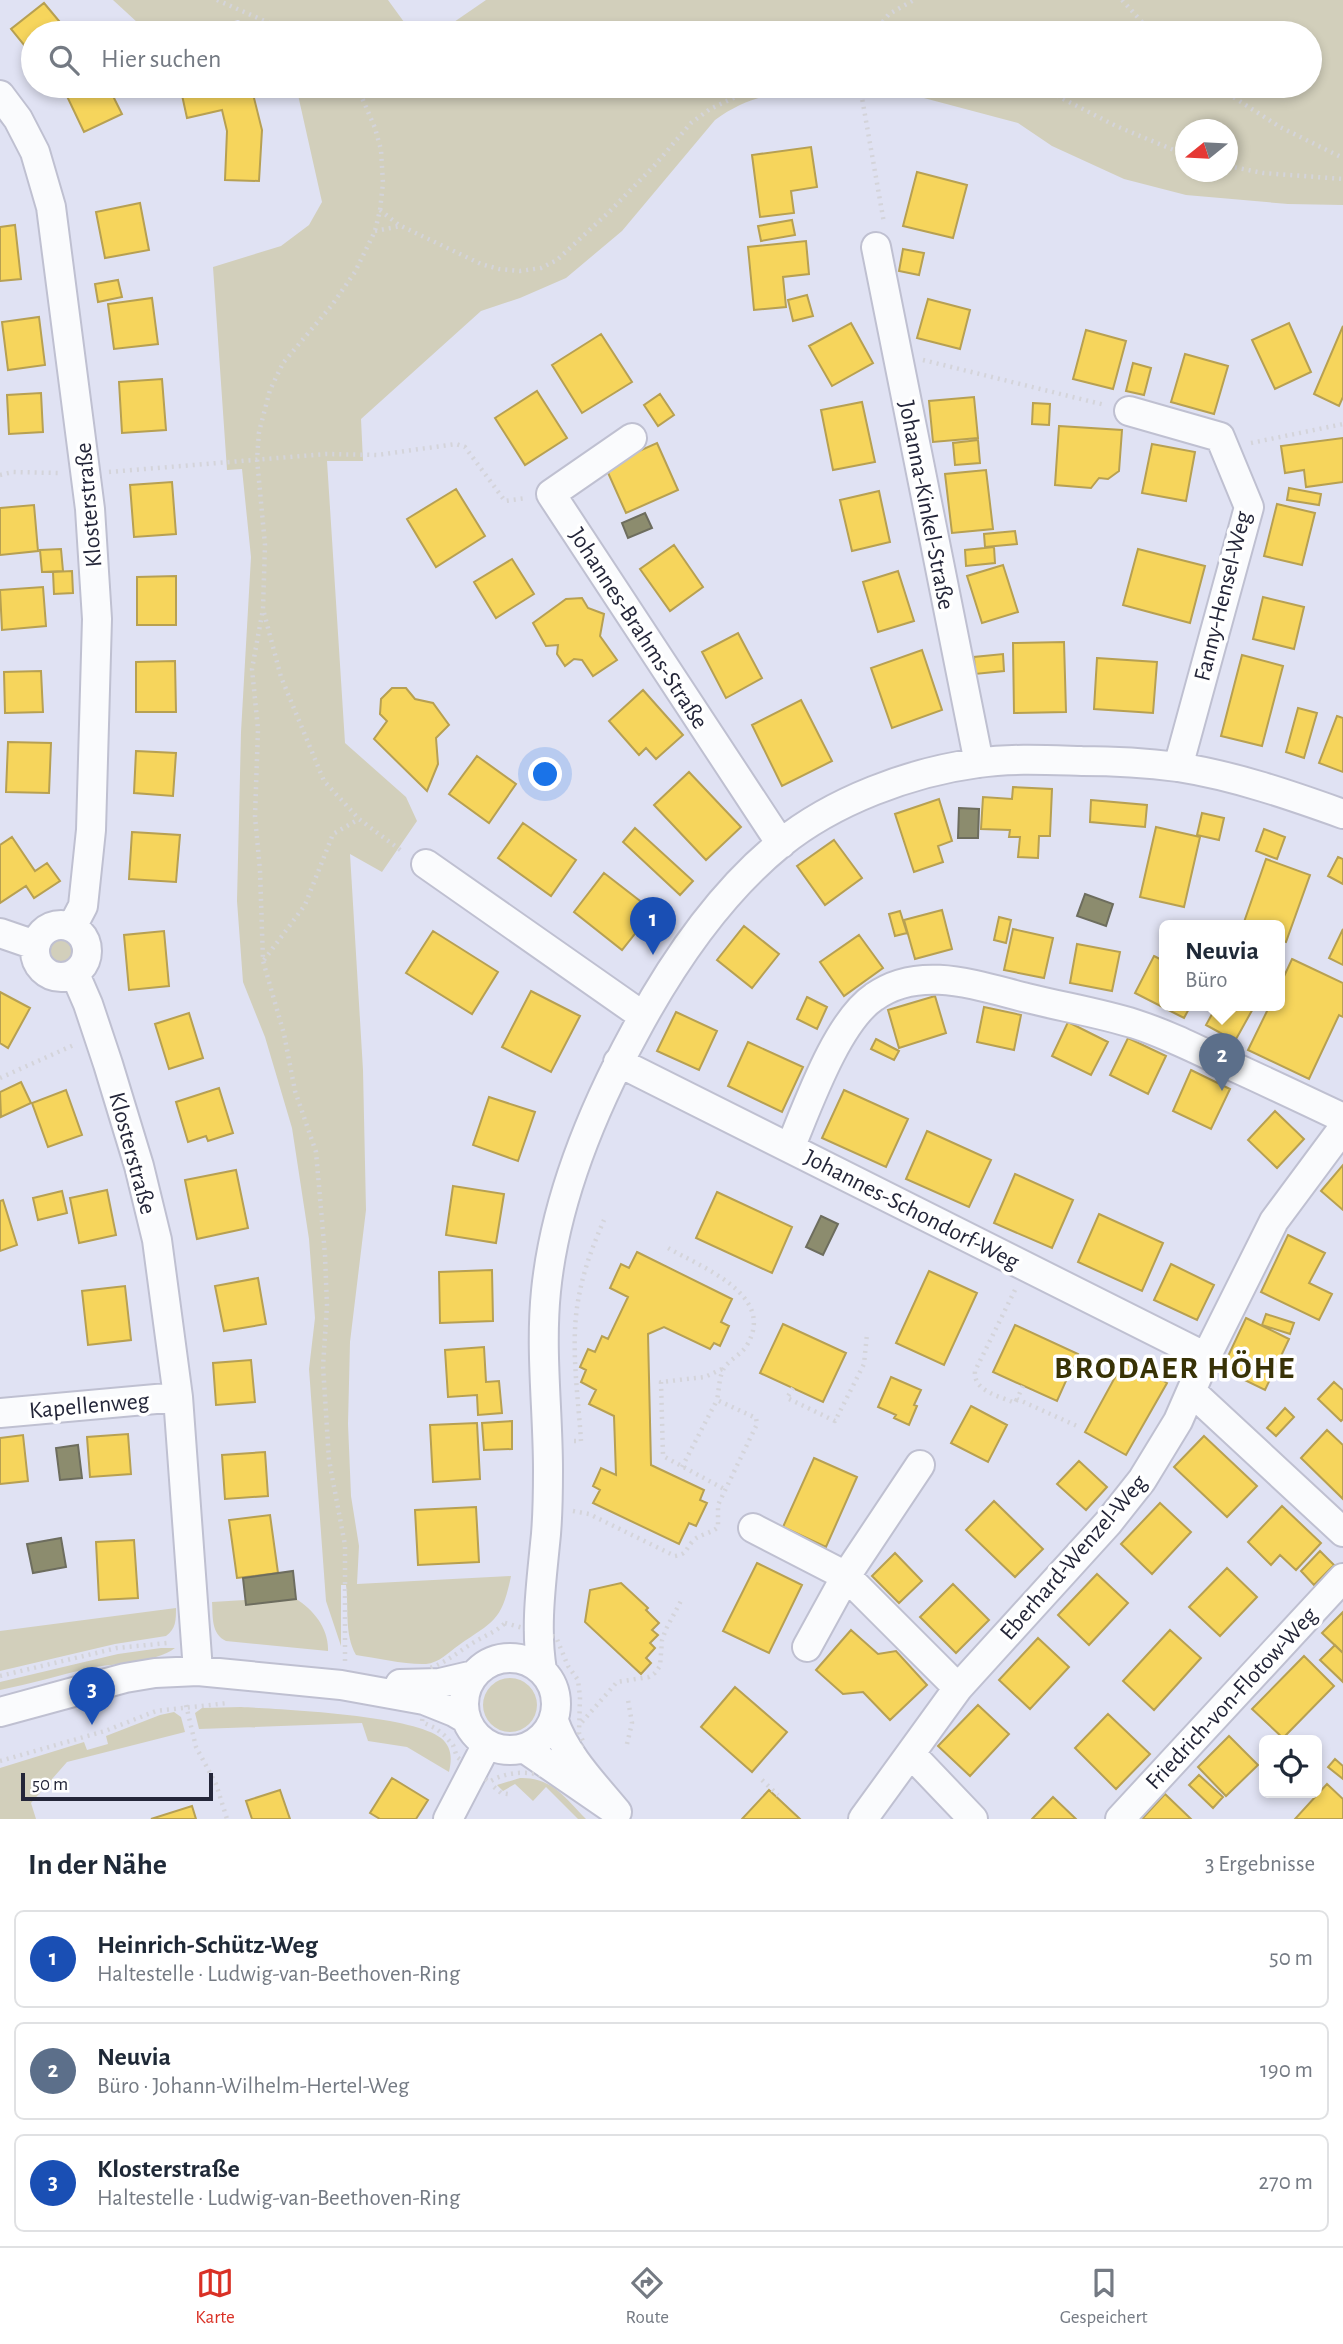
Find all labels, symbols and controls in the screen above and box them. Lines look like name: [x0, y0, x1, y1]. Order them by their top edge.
search box: [21, 21, 1322, 98]
icon: search: [45, 41, 83, 79]
text: Hier suchen: [101, 46, 222, 72]
north arrow: [1175, 119, 1238, 182]
street label: Johanna-Kinkel-Straße: [894, 399, 958, 612]
street label: Klosterstraße: [72, 441, 106, 568]
street label: Fanny-Hensel-Weg: [1190, 508, 1256, 684]
street label: Johannes-Brahms-Straße: [564, 524, 712, 733]
your location: [528, 757, 562, 791]
pin: 1: [630, 897, 676, 955]
popup: [1159, 920, 1285, 1011]
text: Neuvia: [1185, 938, 1259, 964]
text: Büro: [1185, 969, 1228, 992]
pin: 2: [1199, 1033, 1245, 1091]
street label: Klosterstraße: [104, 1090, 160, 1217]
street label: Johannes-Schondorf-Weg: [800, 1145, 1023, 1275]
district label: BRODAER HÖHE: [1054, 1350, 1296, 1384]
street label: Kapellenweg: [28, 1389, 150, 1423]
street label: Eberhard-Wenzel-Weg: [996, 1470, 1152, 1645]
street label: Friedrich-von-Flotow-Weg: [1141, 1603, 1322, 1794]
pin: 3: [69, 1667, 115, 1725]
map controls: [1259, 1735, 1322, 1798]
button: locate: [1259, 1735, 1322, 1798]
scale bar: [21, 1770, 214, 1802]
text: 50 m: [32, 1775, 68, 1794]
text: In der Nähe: [28, 1850, 167, 1880]
text: 3 Ergebnisse: [1205, 1853, 1315, 1876]
text: Heinrich-Schütz-Weg: [97, 1932, 318, 1958]
text: 1: [49, 1947, 57, 1970]
text: 50 m: [1269, 1947, 1313, 1970]
text: Haltestelle · Ludwig-van-Beethoven-Ring: [97, 1963, 460, 1986]
text: Neuvia: [97, 2044, 171, 2070]
text: 2: [48, 2059, 58, 2082]
text: 190 m: [1260, 2059, 1313, 2082]
text: Büro · Johann-Wilhelm-Hertel-Weg: [97, 2075, 409, 2098]
text: Klosterstraße: [97, 2156, 240, 2182]
text: 3: [48, 2171, 58, 2194]
text: 270 m: [1259, 2171, 1313, 2194]
text: Haltestelle · Ludwig-van-Beethoven-Ring: [97, 2187, 460, 2210]
tab: Karte: [195, 2264, 235, 2329]
tab: Route: [626, 2264, 669, 2329]
tab: Gespeichert: [1060, 2264, 1148, 2329]

